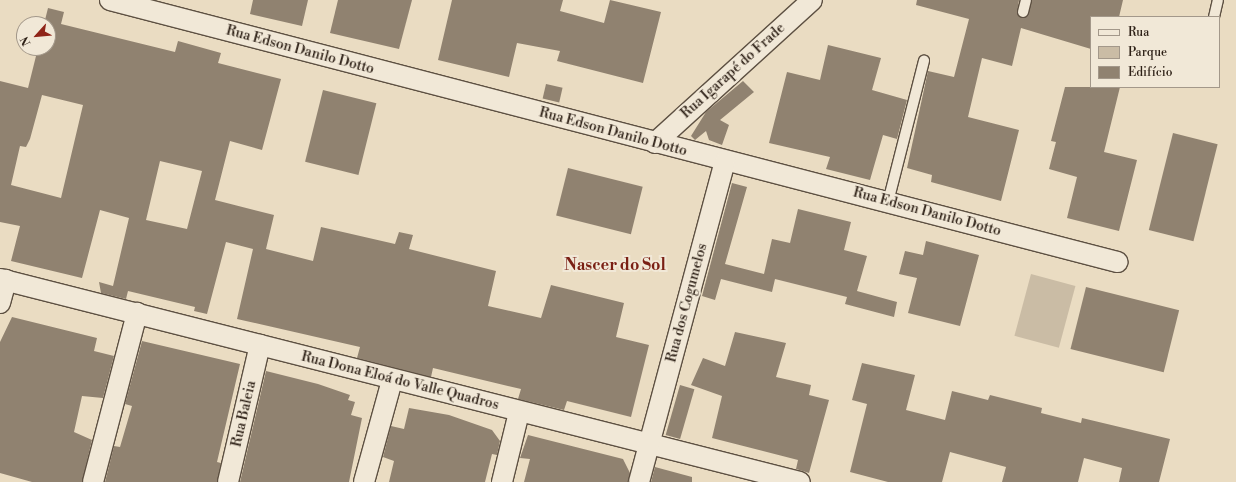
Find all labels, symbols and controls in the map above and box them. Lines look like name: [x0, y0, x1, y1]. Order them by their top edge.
north arrow: [16, 16, 56, 56]
legend: [1090, 16, 1220, 88]
street label: Rua Igarapé do Frade: [678, 20, 788, 122]
street label: Rua Edson Danilo Dotto: [224, 22, 376, 78]
text: Rua: [1128, 25, 1149, 40]
text: N: [18, 34, 34, 48]
text: Parque: [1128, 45, 1167, 60]
text: Edifício: [1128, 65, 1172, 80]
street label: Rua Edson Danilo Dotto: [537, 104, 689, 160]
street label: Rua Edson Danilo Dotto: [851, 184, 1003, 240]
street label: Rua dos Cogumelos: [663, 242, 711, 364]
district label: Nascer do Sol: [564, 255, 666, 275]
street label: Rua Dona Eloá do Valle Quadros: [299, 348, 501, 414]
street label: Rua Baleia: [228, 379, 260, 449]

